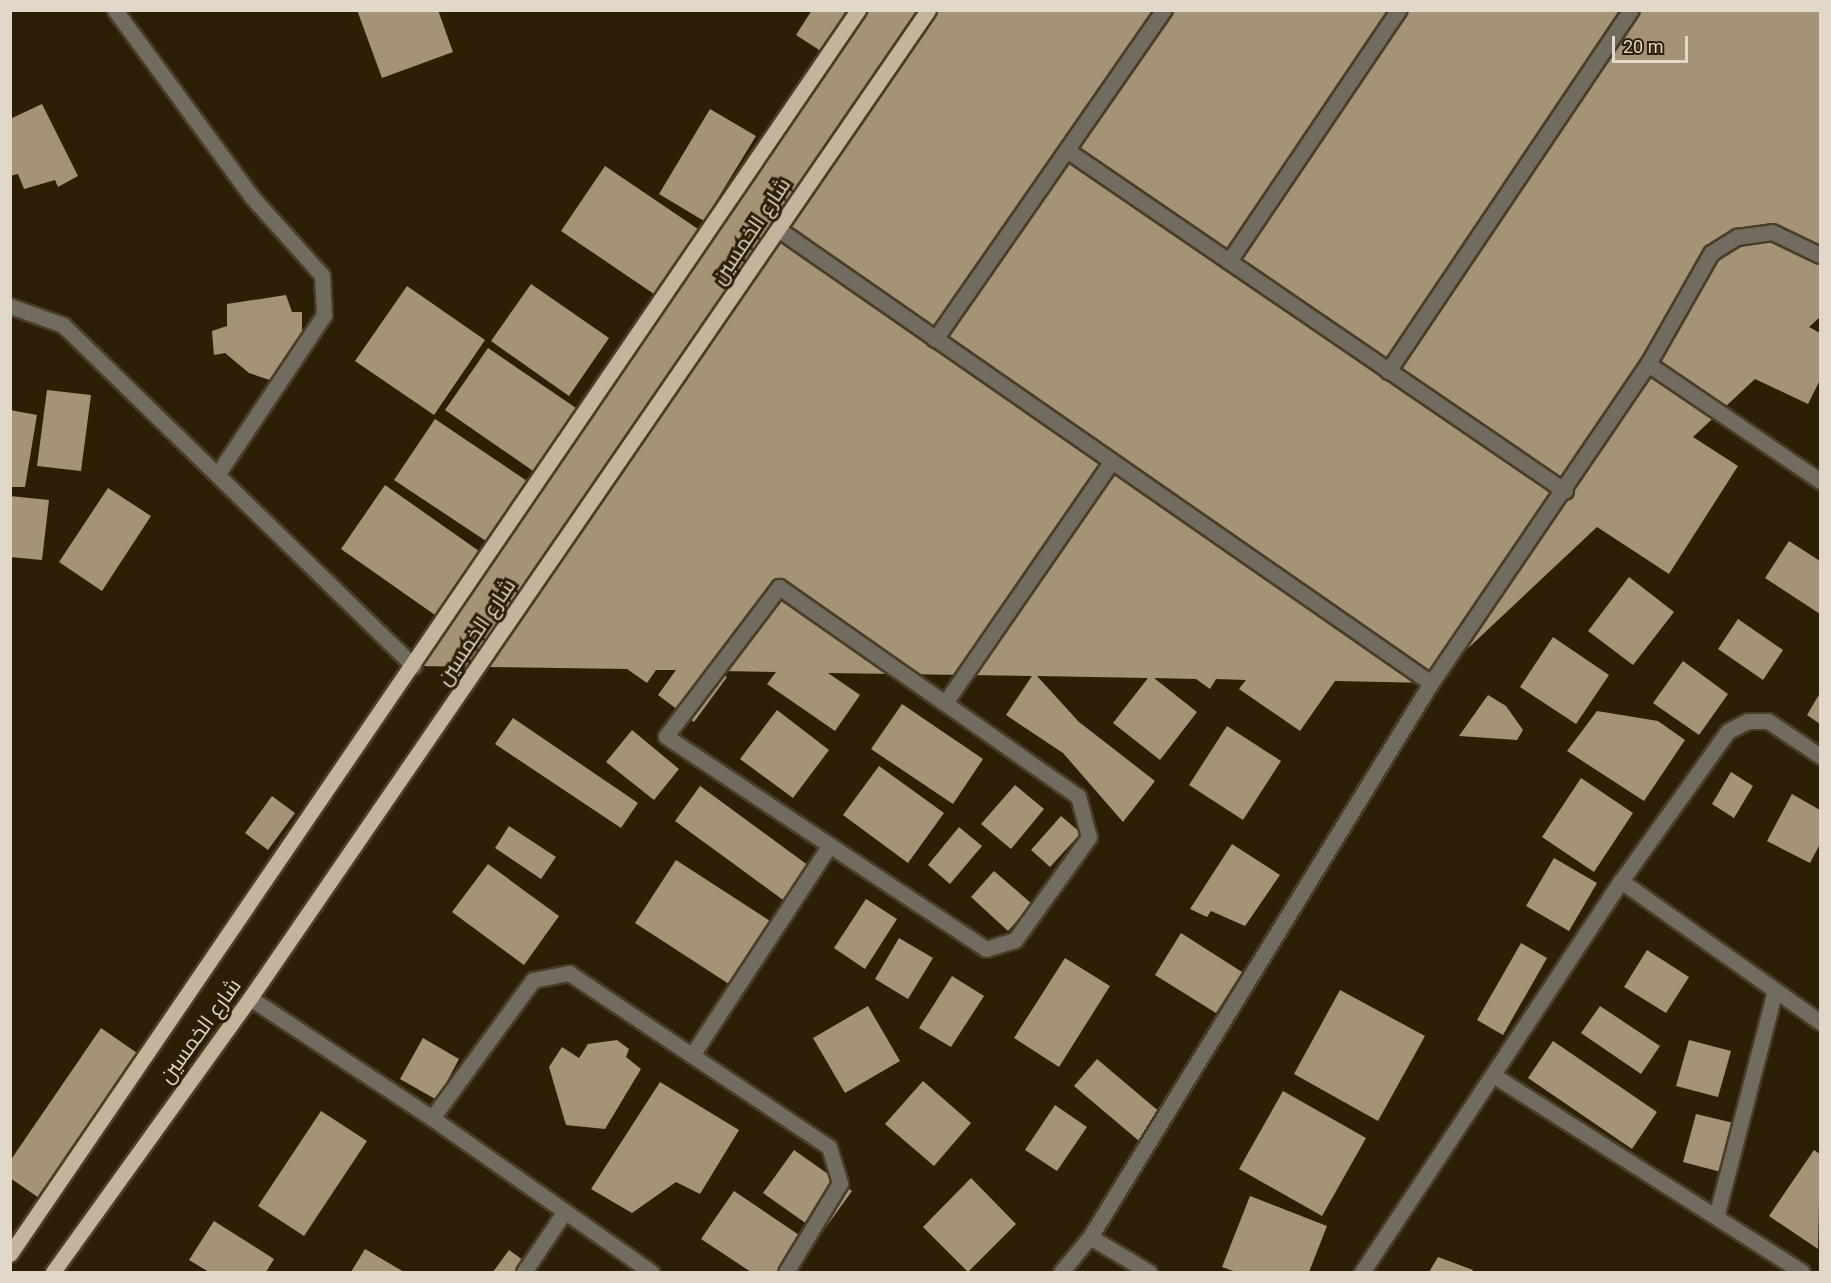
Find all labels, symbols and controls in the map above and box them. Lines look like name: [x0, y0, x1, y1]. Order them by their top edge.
scale bar: [1615, 24, 1692, 62]
text: 20 m: [1623, 36, 1663, 57]
street label: شارع الخمسين: [706, 173, 796, 289]
street label: شارع الخمسين: [431, 574, 521, 690]
street label: شارع الخمسين: [154, 974, 246, 1088]

